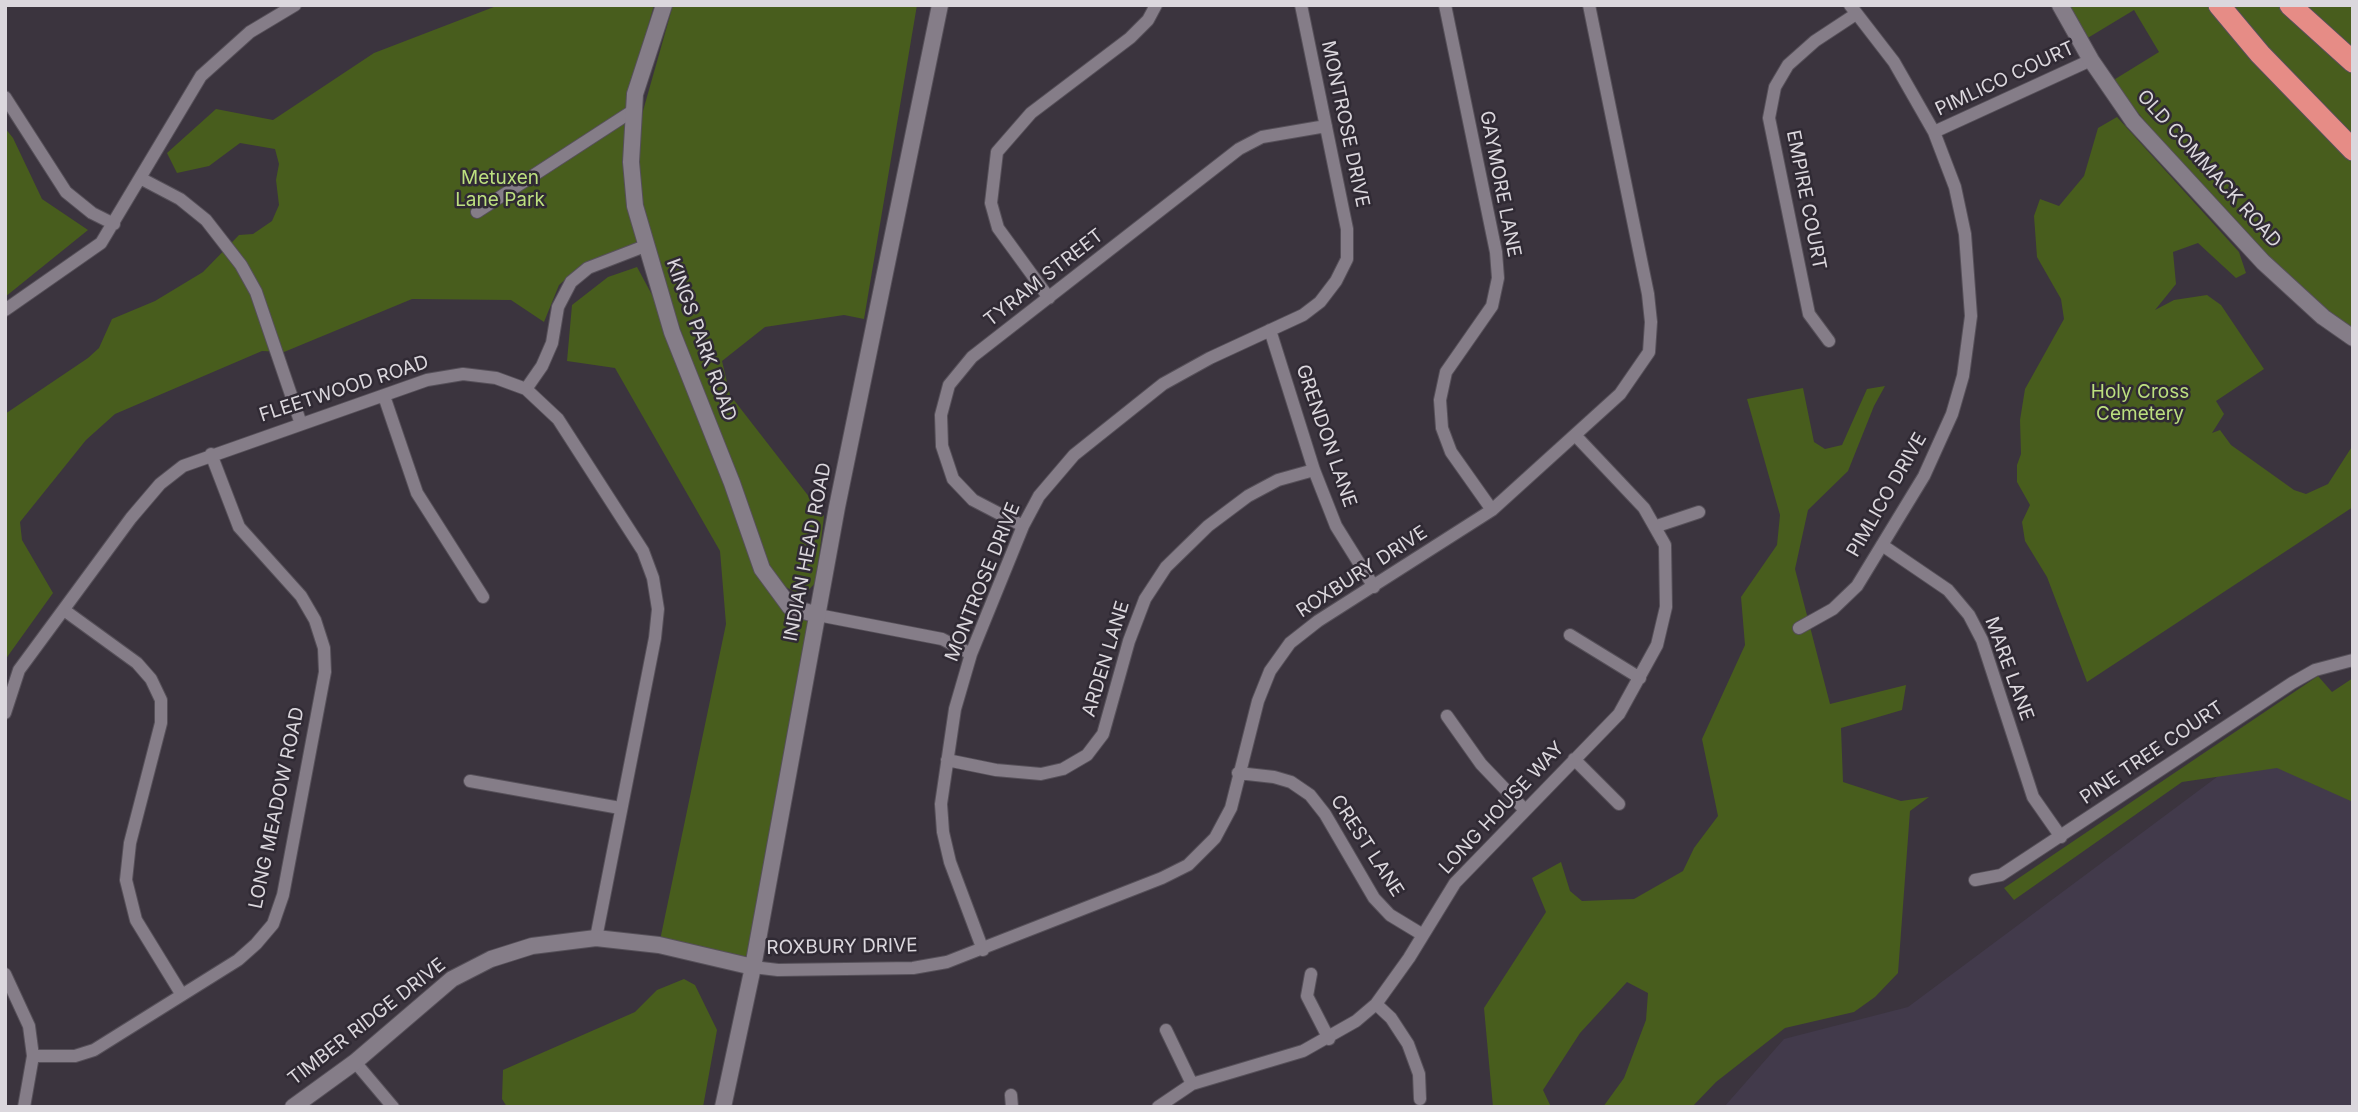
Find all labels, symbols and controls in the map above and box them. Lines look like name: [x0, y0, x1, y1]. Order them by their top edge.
street label: PIMLICO COURT: [1932, 37, 2078, 121]
street label: MONTROSE DRIVE: [1316, 39, 1374, 209]
street label: OLD COMMACK ROAD: [2132, 85, 2286, 253]
street label: GAYMORE LANE: [1475, 109, 1525, 259]
street label: EMPIRE COURT: [1781, 128, 1831, 272]
park label: Metuxen Lane Park: [455, 167, 545, 211]
street label: TYRAM STREET: [980, 224, 1108, 332]
street label: KINGS PARK ROAD: [661, 256, 741, 424]
street label: FLEETWOOD ROAD: [256, 351, 432, 427]
street label: GRENDON LANE: [1291, 362, 1361, 510]
park label: Holy Cross Cemetery: [2091, 381, 2189, 425]
street label: PIMLICO DRIVE: [1842, 429, 1932, 561]
street label: INDIAN HEAD ROAD: [779, 461, 837, 643]
street label: MONTROSE DRIVE: [941, 499, 1025, 665]
street label: ROXBURY DRIVE: [1292, 521, 1432, 623]
street label: ARDEN LANE: [1078, 598, 1134, 720]
street label: MARE LANE: [1980, 614, 2038, 724]
street label: PINE TREE COURT: [2076, 697, 2228, 809]
street label: LONG MEADOW ROAD: [244, 705, 310, 911]
street label: LONG HOUSE WAY: [1435, 737, 1569, 879]
street label: CREST LANE: [1326, 791, 1408, 901]
street label: ROXBURY DRIVE: [766, 934, 918, 960]
street label: TIMBER RIDGE DRIVE: [284, 953, 450, 1091]

